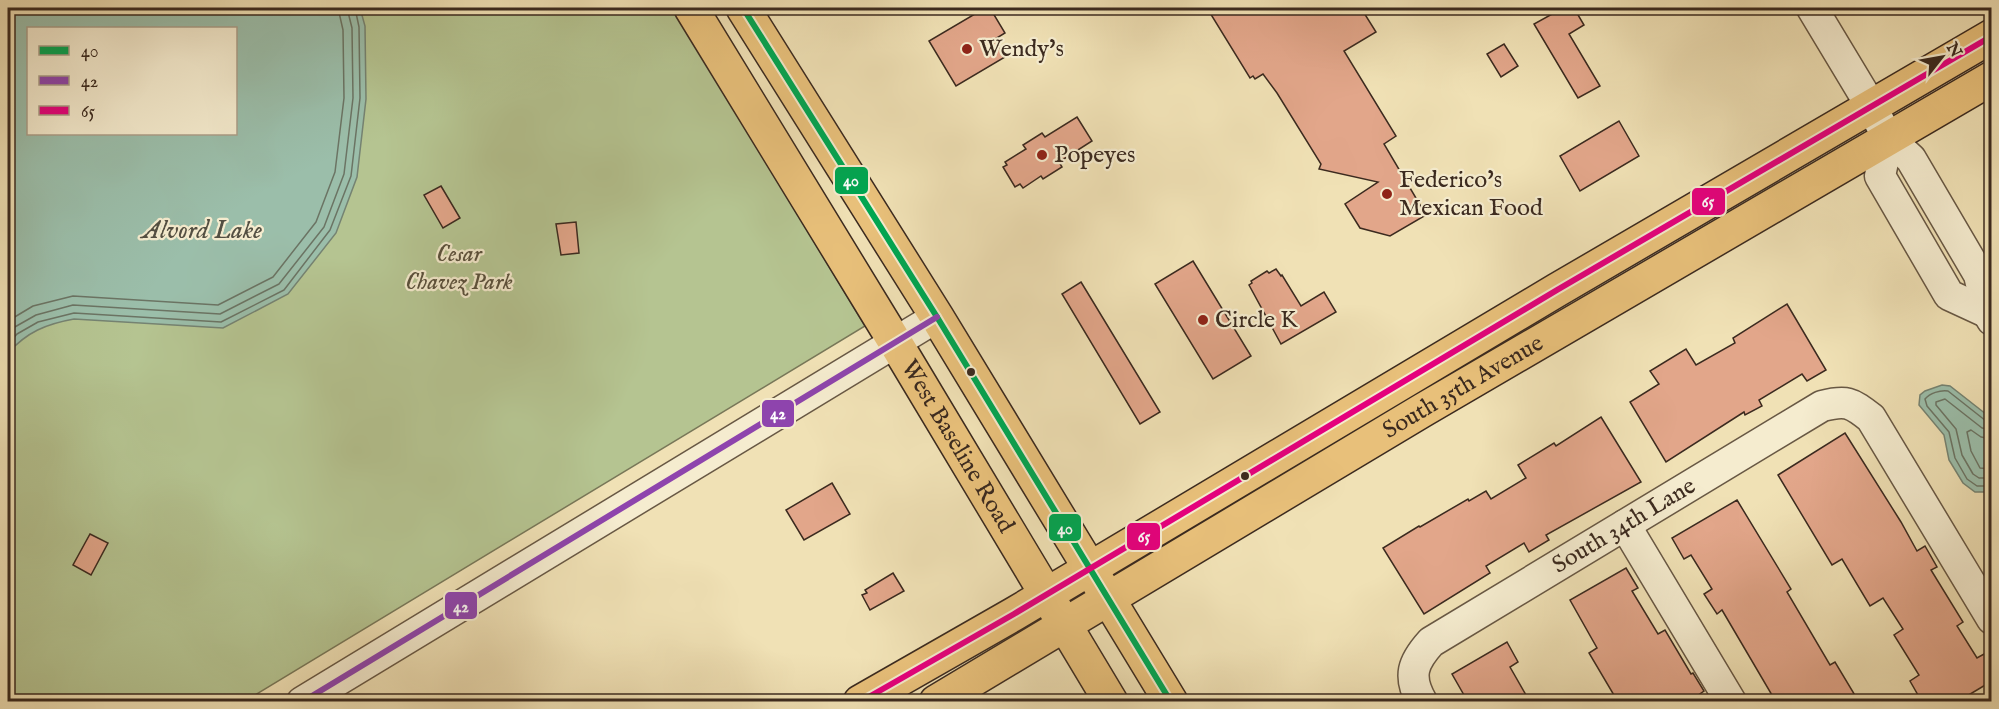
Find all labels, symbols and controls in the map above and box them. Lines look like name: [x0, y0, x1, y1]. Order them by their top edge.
legend: [27, 27, 237, 135]
north arrow: [1912, 27, 1972, 87]
place label: Wendy's: [979, 34, 1064, 65]
text: N: [1940, 38, 1965, 62]
text: 40: [81, 41, 99, 64]
marker: Wendy's: [960, 42, 974, 56]
text: 42: [81, 71, 98, 94]
text: 65: [81, 101, 96, 124]
place label: Popeyes: [1054, 140, 1135, 171]
marker: Popeyes: [1035, 148, 1049, 162]
place label: Federico's Mexican Food: [1399, 165, 1543, 224]
line badge: 40: [834, 166, 869, 195]
text: 40: [843, 172, 859, 192]
marker: Federico's Mexican Food: [1380, 187, 1394, 201]
line badge: 65: [1691, 187, 1726, 216]
text: 65: [1702, 193, 1714, 213]
water label: Alvord Lake: [139, 214, 262, 247]
park label: Cesar Chavez Park: [405, 239, 513, 298]
place label: Circle K: [1215, 305, 1298, 336]
marker: Circle K: [1196, 313, 1210, 327]
street label: South 35th Avenue: [1377, 328, 1549, 446]
street label: West Baseline Road: [894, 354, 1022, 539]
unlabelled marker: [965, 366, 977, 378]
line badge: 42: [761, 399, 795, 428]
text: 42: [770, 405, 786, 425]
unlabelled marker: [1239, 470, 1251, 482]
street label: South 34th Lane: [1546, 470, 1701, 581]
line badge: 40: [1048, 513, 1082, 542]
text: 40: [1057, 520, 1073, 540]
line badge: 65: [1126, 522, 1161, 551]
text: 65: [1138, 528, 1150, 548]
line badge: 42: [444, 591, 478, 620]
text: 42: [453, 598, 469, 618]

